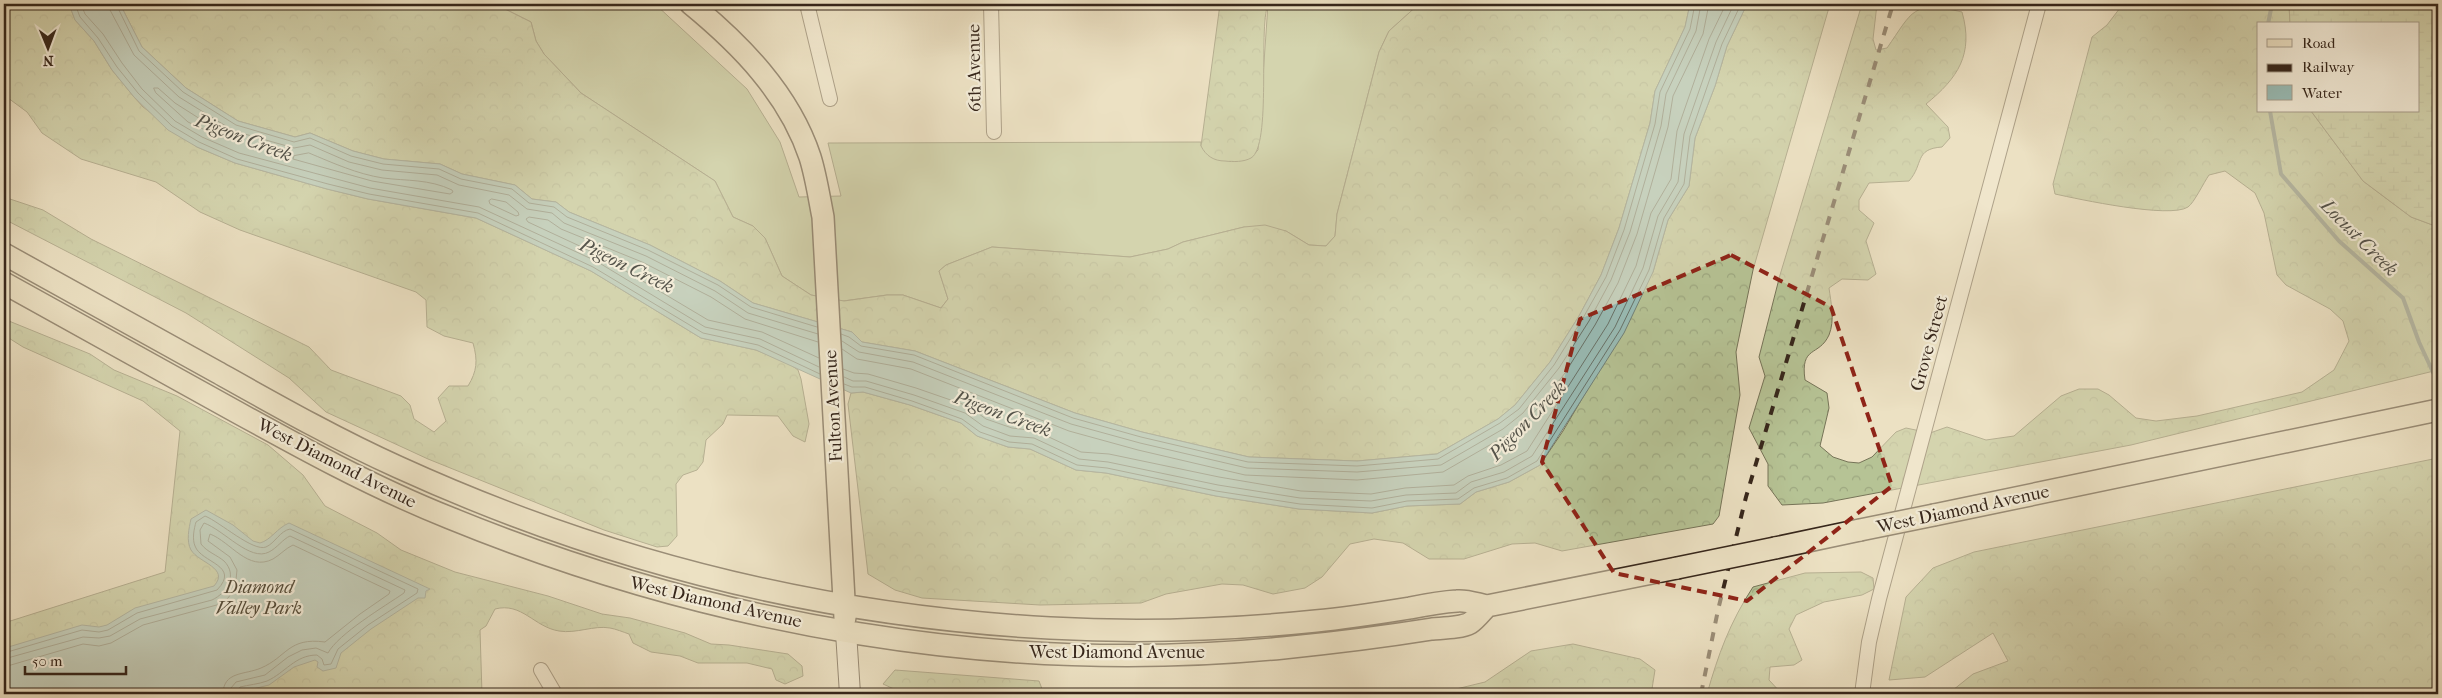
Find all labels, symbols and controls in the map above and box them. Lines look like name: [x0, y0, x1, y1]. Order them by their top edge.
north arrow: [22, 22, 72, 72]
legend: [2257, 22, 2420, 112]
street label: 6th Avenue: [963, 24, 986, 112]
text: Road: [2302, 34, 2336, 52]
text: N: [42, 52, 54, 69]
text: Railway: [2302, 58, 2355, 76]
text: Water: [2301, 84, 2342, 102]
water label: Pigeon Creek: [191, 109, 295, 167]
water label: Locust Creek: [2315, 193, 2402, 281]
water label: Pigeon Creek: [575, 233, 677, 298]
street label: Grove Street: [1907, 293, 1952, 393]
street label: Fulton Avenue: [820, 349, 847, 463]
water label: Pigeon Creek: [1484, 376, 1571, 466]
water label: Pigeon Creek: [950, 386, 1054, 442]
street label: West Diamond Avenue: [253, 414, 420, 513]
street label: West Diamond Avenue: [1874, 481, 2051, 538]
street label: West Diamond Avenue: [627, 572, 804, 633]
park label: Diamond Valley Park: [216, 577, 302, 619]
street label: West Diamond Avenue: [1028, 642, 1205, 663]
scale bar: [25, 643, 126, 675]
text: 50 m: [32, 652, 63, 670]

